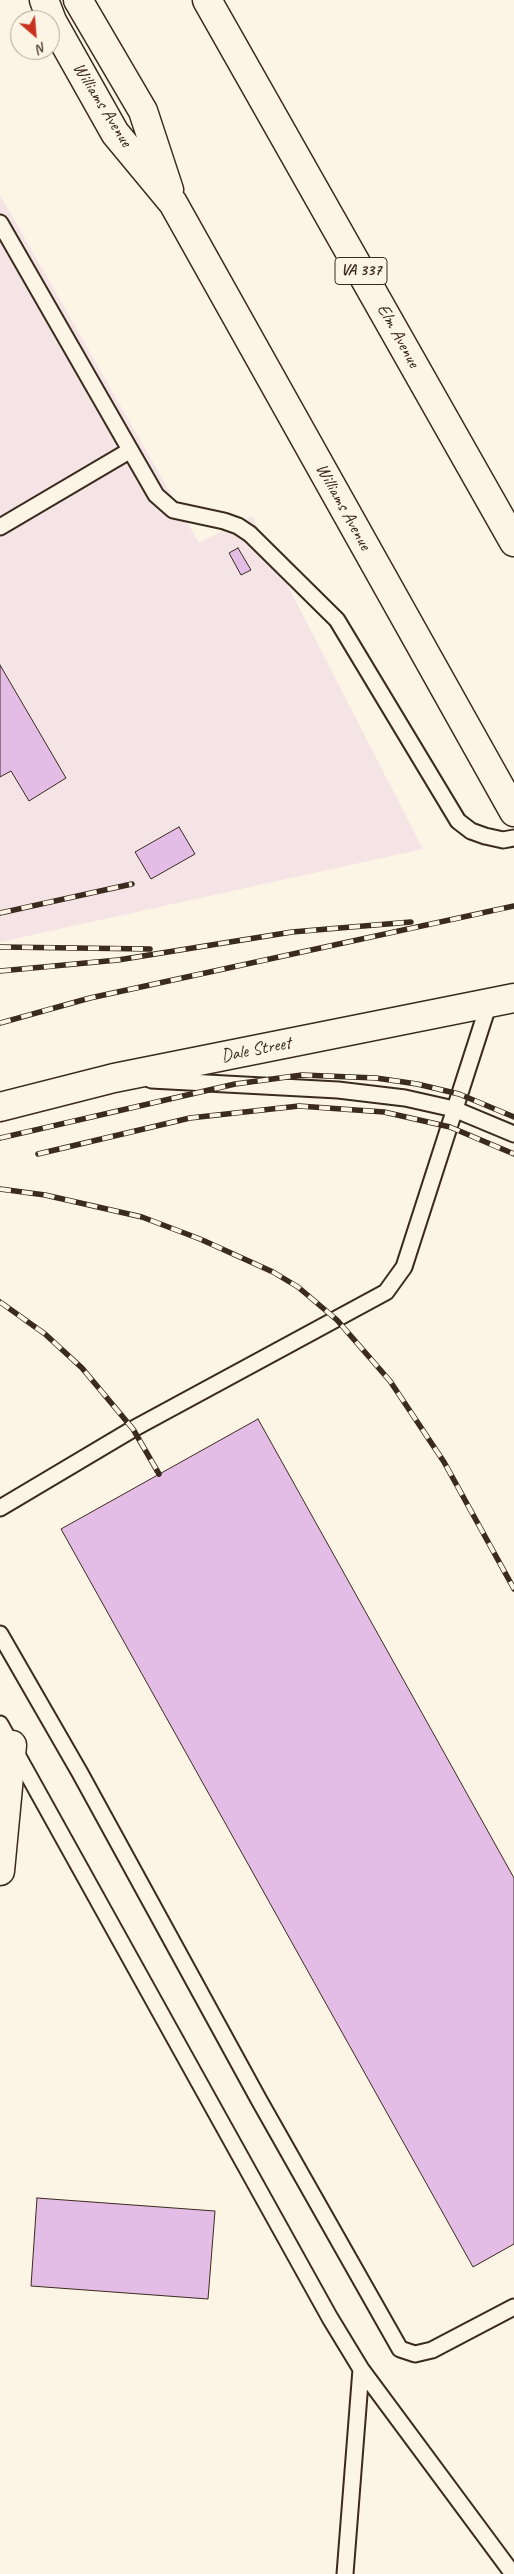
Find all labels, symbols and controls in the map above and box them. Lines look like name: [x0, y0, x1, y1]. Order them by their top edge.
north arrow: [10, 10, 60, 60]
text: N: [34, 38, 49, 57]
street label: Williams Avenue: [68, 59, 136, 151]
road number: VA 337: [335, 258, 387, 284]
street label: Elm Avenue: [372, 300, 424, 372]
street label: Williams Avenue: [310, 460, 376, 554]
street label: Dale Street: [219, 1033, 293, 1067]

